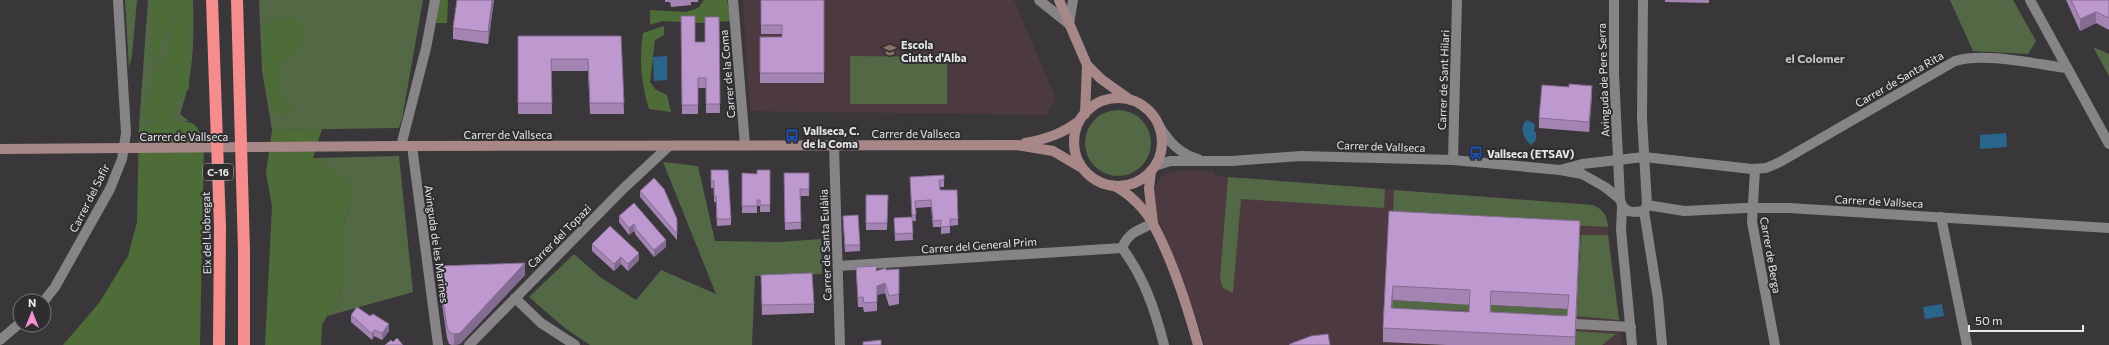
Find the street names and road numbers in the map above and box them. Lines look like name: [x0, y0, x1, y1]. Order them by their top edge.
street label: Avinguda de Pere Serra: [1595, 23, 1611, 137]
street label: Carrer de la Coma: [717, 29, 737, 119]
street label: Carrer de Sant Hilari: [1435, 29, 1451, 130]
street label: Carrer de Santa Rita: [1853, 48, 1945, 110]
street label: Carrer de Vallseca: [872, 127, 960, 140]
street label: Carrer de Vallseca: [464, 128, 552, 141]
street label: Carrer de Vallseca: [140, 130, 228, 143]
street label: Carrer de Vallseca: [1336, 138, 1426, 154]
street label: Carrer del Safir: [66, 161, 112, 234]
road number: C-16: [203, 164, 233, 180]
street label: Avinguda de les Marines: [422, 184, 452, 304]
street label: Carrer de Santa Eulàlia: [817, 189, 833, 301]
street label: Eix del Llobregat: [199, 191, 213, 274]
street label: Carrer de Vallseca: [1834, 192, 1924, 210]
street label: Carrer del Topazi: [525, 201, 594, 270]
street label: Carrer de Berga: [1758, 216, 1784, 294]
street label: Carrer del General Prim: [921, 234, 1037, 256]

